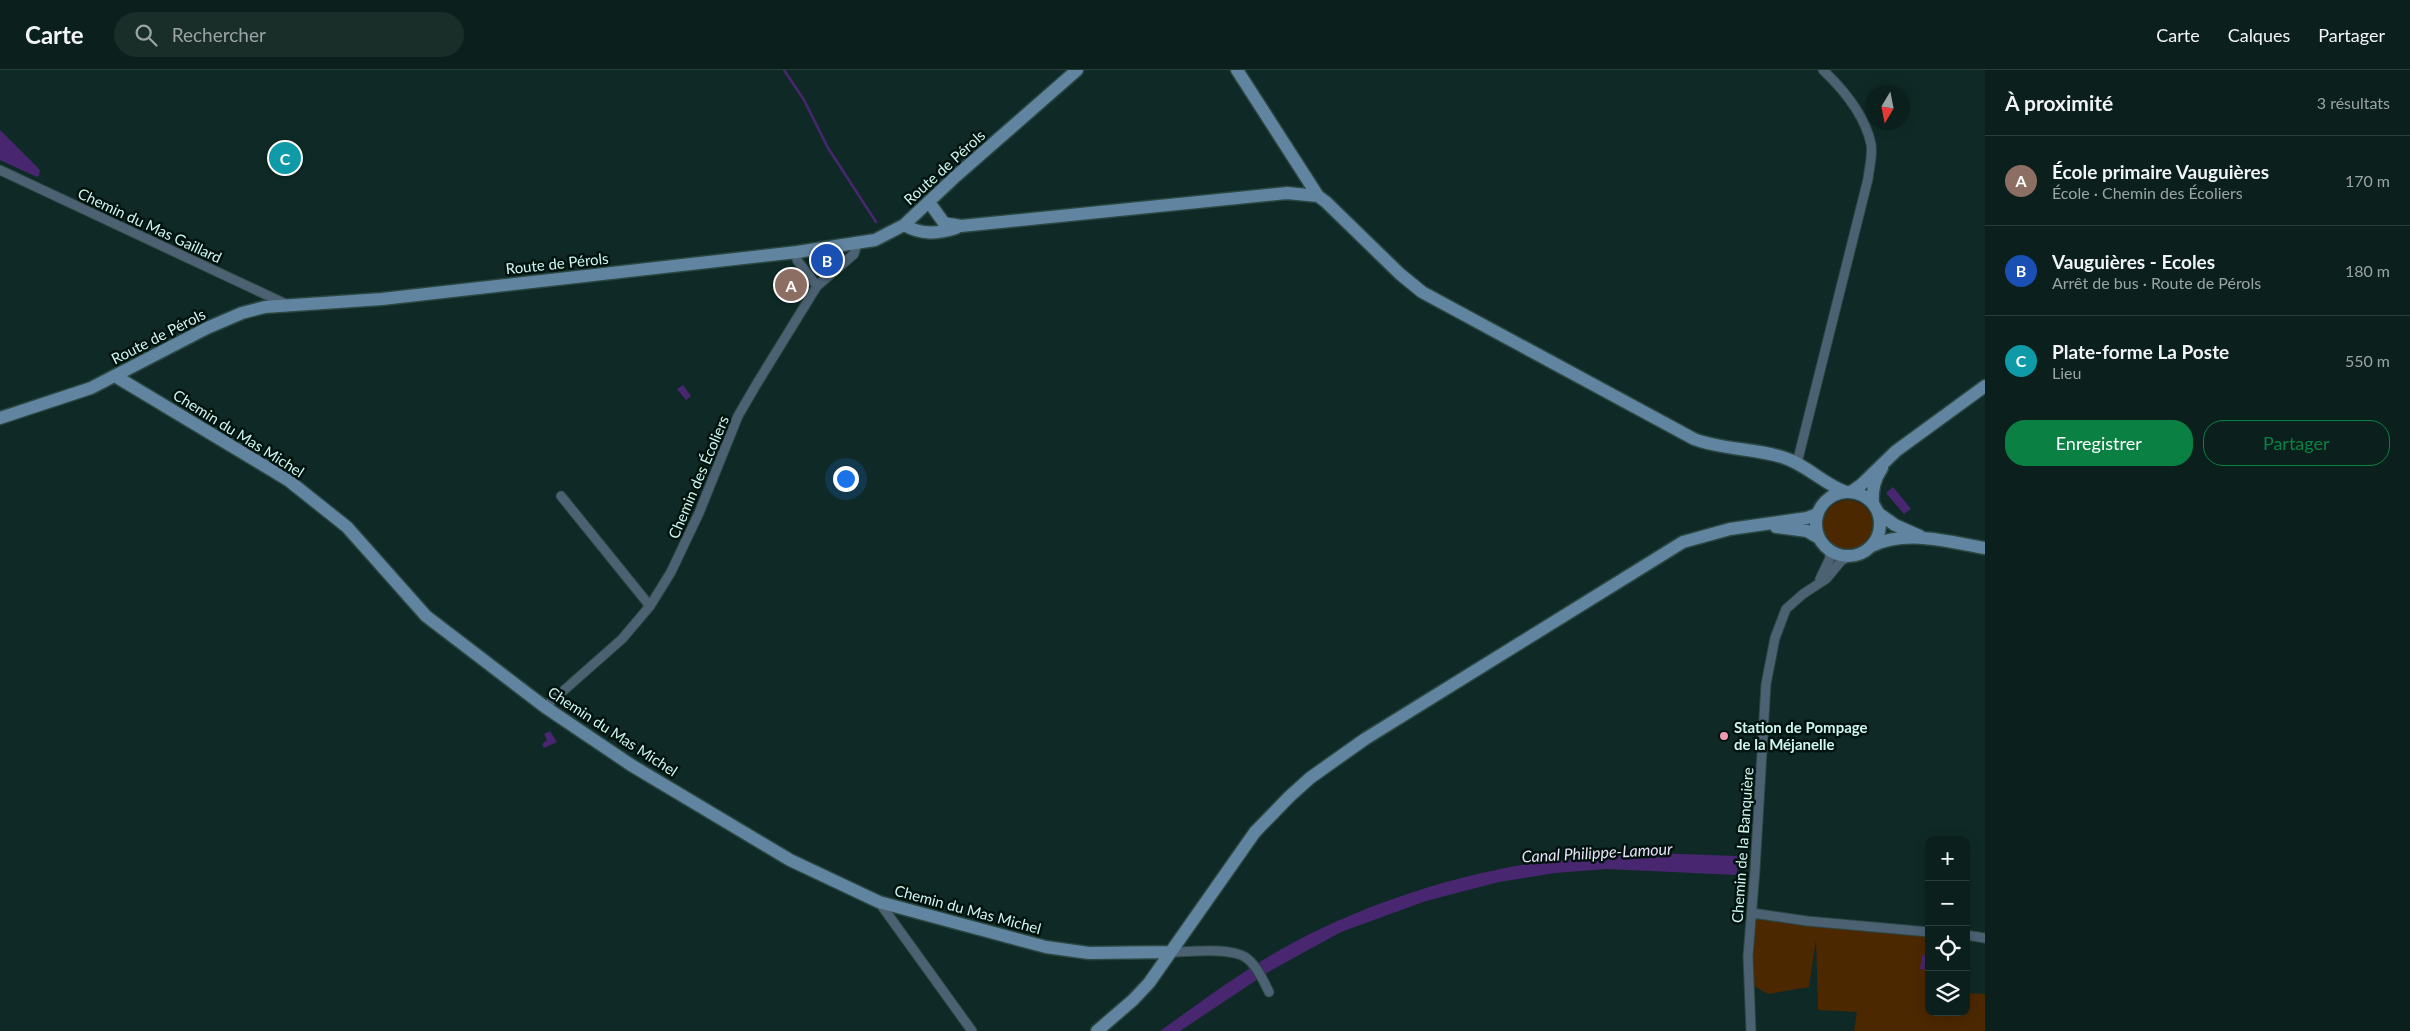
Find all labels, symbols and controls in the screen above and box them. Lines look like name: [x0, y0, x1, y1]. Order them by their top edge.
search box: [114, 12, 464, 57]
text: Carte: [25, 20, 84, 49]
icon: search: [132, 21, 160, 49]
text: Rechercher: [172, 23, 266, 46]
text: Carte: [2156, 24, 2200, 46]
text: Calques: [2228, 24, 2290, 46]
text: Partager: [2318, 24, 2385, 46]
north arrow: [1865, 85, 1910, 130]
text: À proximité: [2005, 90, 2113, 115]
text: 3 résultats: [2317, 93, 2390, 112]
street label: Route de Pérols: [900, 126, 988, 208]
pin: C: [269, 139, 301, 177]
text: École primaire Vauguières: [2052, 160, 2269, 183]
text: A: [2015, 171, 2027, 190]
text: 170 m: [2345, 171, 2390, 190]
text: École · Chemin des Écoliers: [2052, 183, 2243, 202]
street label: Chemin du Mas Gaillard: [75, 184, 225, 266]
pin: B: [811, 241, 843, 279]
street label: Route de Pérols: [505, 249, 609, 277]
text: Vauguières - Ecoles: [2052, 250, 2215, 273]
text: B: [2016, 261, 2026, 280]
text: 180 m: [2345, 261, 2390, 280]
pin: A: [775, 266, 807, 304]
text: Arrêt de bus · Route de Pérols: [2052, 273, 2261, 292]
street label: Route de Pérols: [108, 305, 208, 367]
text: Plate-forme La Poste: [2052, 340, 2229, 363]
text: C: [2016, 351, 2026, 370]
text: 550 m: [2345, 351, 2390, 370]
text: Lieu: [2052, 363, 2081, 382]
street label: Chemin du Mas Michel: [170, 385, 308, 481]
street label: Chemin des Écoliers: [664, 413, 732, 541]
button: Enregistrer: [2005, 420, 2193, 466]
button: Partager: [2203, 420, 2390, 466]
your location: [833, 466, 859, 492]
street label: Chemin du Mas Michel: [545, 682, 681, 780]
place label: Station de Pompage de la Méjanelle: [1734, 718, 1868, 753]
marker: Station de Pompage de la Méjanelle: [1718, 730, 1730, 742]
street label: Chemin de la Banquière: [1728, 766, 1756, 924]
map controls: [1925, 836, 1970, 1016]
button: +: [1925, 836, 1970, 881]
water label: Canal Philippe-Lamour: [1521, 839, 1673, 865]
street label: Chemin du Mas Michel: [893, 881, 1043, 937]
button: −: [1925, 881, 1970, 926]
button: locate: [1925, 926, 1970, 971]
button: layers: [1925, 971, 1970, 1016]

